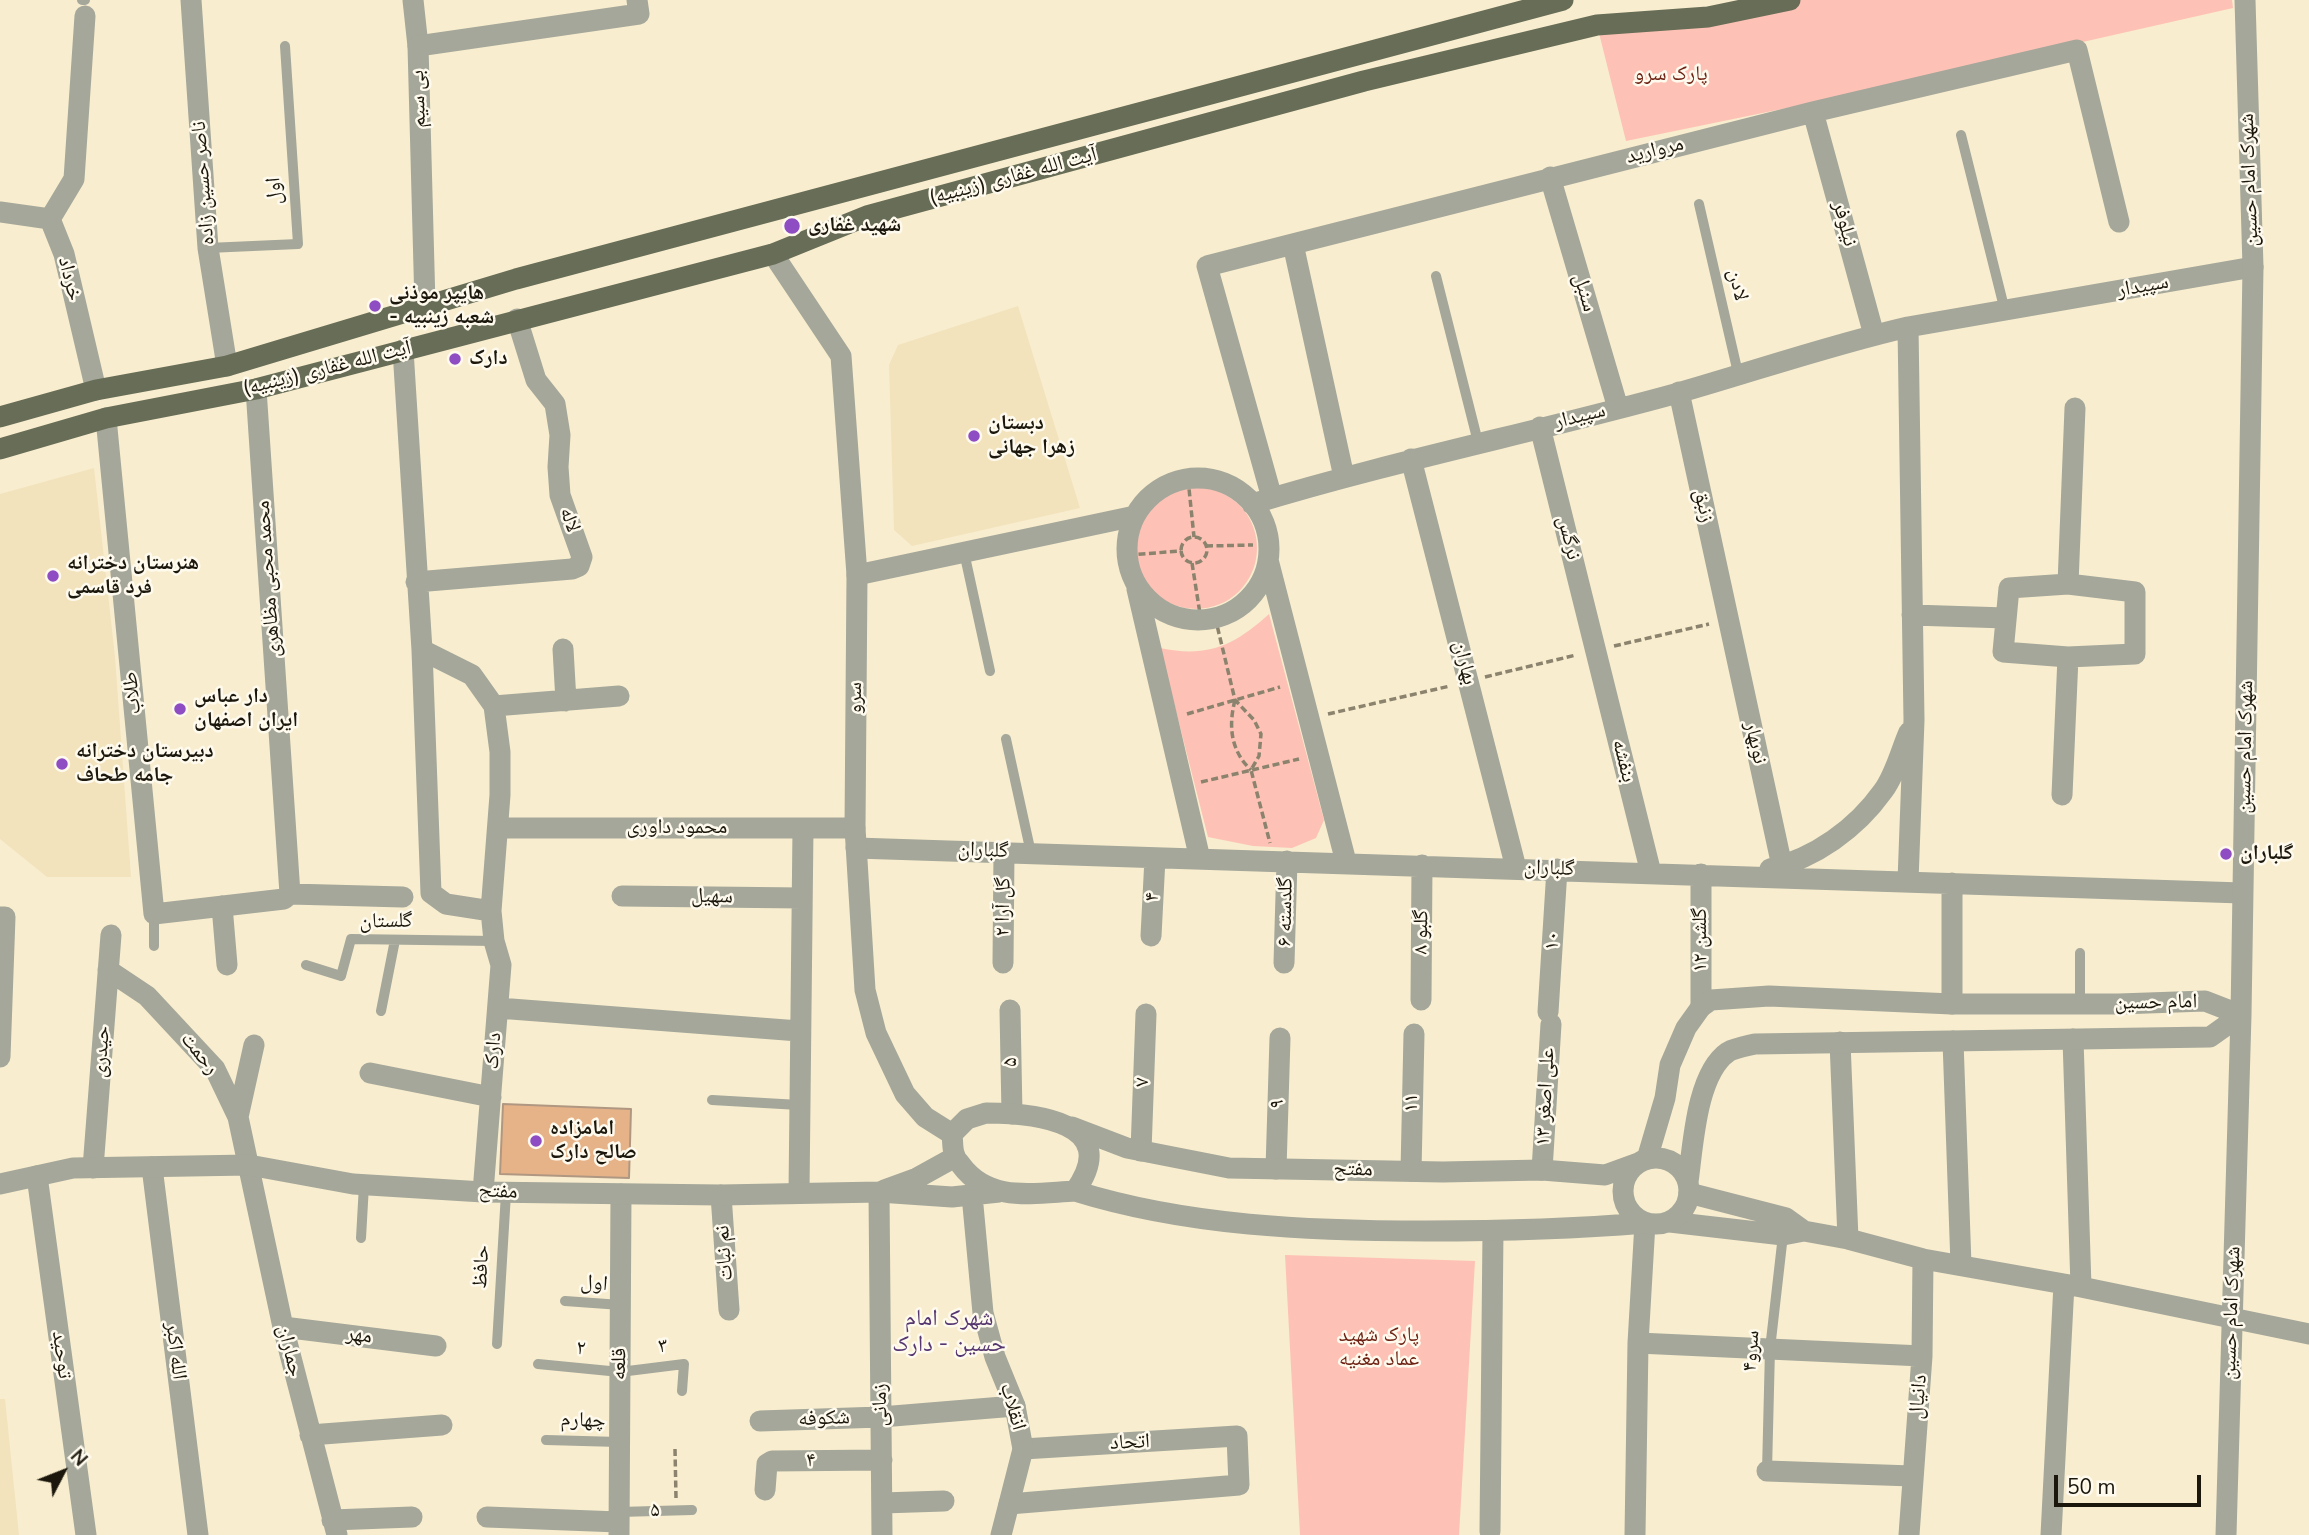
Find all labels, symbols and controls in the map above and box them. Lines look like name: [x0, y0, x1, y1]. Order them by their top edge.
park label: پارک سرو: [1634, 62, 1708, 88]
street label: بی سیم: [405, 70, 433, 128]
street label: شهرک امام حسین: [2235, 113, 2265, 247]
street label: ناصر حسین زاده: [187, 120, 221, 246]
street label: مروارید: [1624, 132, 1686, 170]
street label: آیت الله غفاری (زینبیه): [926, 142, 1100, 212]
street label: اول: [261, 176, 289, 206]
street label: نیلوفر: [1826, 199, 1862, 249]
place label: شهید غفاری: [808, 213, 901, 239]
marker: شهید غفاری: [782, 216, 802, 236]
street label: خرداد: [51, 254, 87, 304]
street label: لادن: [1721, 267, 1753, 303]
street label: سپیدار: [2115, 270, 2171, 304]
street label: سنبل: [1567, 271, 1601, 315]
place label: هایپر موذنی - شعبه زینبیه: [389, 281, 494, 331]
marker: هایپر موذنی - شعبه زینبیه: [367, 298, 383, 314]
street label: آیت الله غفاری (زینبیه): [240, 336, 414, 402]
place label: دارک: [469, 346, 508, 372]
marker: دارک: [447, 351, 463, 367]
street label: سپیدار: [1552, 398, 1608, 436]
place label: دبستان زهرا جهانی: [988, 411, 1075, 461]
marker: دبستان زهرا جهانی: [966, 428, 982, 444]
street label: زنبق: [1687, 487, 1719, 525]
street label: محمد محبی مظاهری: [251, 500, 287, 658]
street label: لاله: [553, 504, 585, 536]
street label: نرگس: [1550, 513, 1586, 563]
place label: هنرستان دخترانه فرد قاسمی: [67, 551, 199, 601]
marker: هنرستان دخترانه فرد قاسمی: [45, 568, 61, 584]
street label: بهاران: [1446, 638, 1482, 688]
street label: طلاب: [118, 670, 148, 716]
street label: شهرک امام حسین: [2232, 680, 2260, 814]
street label: سرو: [843, 682, 869, 714]
place label: دار عباس ایران اصفهان: [194, 684, 298, 734]
marker: دار عباس ایران اصفهان: [172, 701, 188, 717]
street label: نوبهار: [1738, 719, 1772, 767]
street label: بنفشه: [1606, 737, 1640, 785]
place label: دبیرستان دخترانه جامه طحاف: [76, 739, 214, 789]
marker: دبیرستان دخترانه جامه طحاف: [54, 756, 70, 772]
street label: محمود داوری: [627, 815, 727, 841]
street label: گلباران: [957, 838, 1009, 864]
place label: گلباران: [2240, 841, 2293, 867]
marker: گلباران: [2218, 846, 2234, 862]
street label: گلباران: [1523, 856, 1575, 882]
street label: گل آرا ۲: [991, 877, 1017, 937]
street label: گلدسته ۶: [1273, 877, 1299, 947]
street label: سهیل: [691, 884, 733, 910]
street label: ۴: [1140, 892, 1166, 902]
street label: گلشن ۱۲: [1688, 908, 1714, 972]
street label: گلستان: [359, 909, 413, 935]
street label: گلبو ۸: [1409, 909, 1435, 955]
street label: ۱۰: [1540, 931, 1566, 951]
street label: امام حسین: [2114, 990, 2198, 1016]
street label: حیدری: [88, 1025, 116, 1079]
street label: رحمت: [174, 1028, 224, 1080]
street label: دارک: [480, 1032, 508, 1070]
street label: علی اصغر ۱۳: [1531, 1047, 1561, 1147]
street label: ۵: [998, 1057, 1024, 1067]
street label: ۷: [1130, 1077, 1156, 1087]
street label: ۱۱: [1399, 1093, 1425, 1113]
street label: ۹: [1265, 1099, 1291, 1109]
place label: امامزاده صالح دارک: [550, 1116, 637, 1166]
marker: امامزاده صالح دارک: [528, 1133, 544, 1149]
street label: مفتح: [1333, 1157, 1373, 1183]
street label: مفتح: [478, 1179, 518, 1205]
street label: نم نبات: [710, 1224, 740, 1282]
street label: حافظ: [468, 1244, 496, 1290]
street label: شهرک امام حسین: [2217, 1246, 2247, 1380]
street label: اول: [579, 1270, 609, 1298]
district label: شهرک امام حسین - دارک: [892, 1305, 1006, 1359]
street label: الله اکبر: [159, 1321, 191, 1381]
street label: جماران: [270, 1322, 308, 1380]
street label: مهر: [345, 1322, 373, 1350]
park label: پارک شهید عماد مغنیه: [1339, 1323, 1419, 1373]
street label: سرو۴: [1738, 1329, 1766, 1373]
street label: توحید: [45, 1330, 77, 1380]
street label: ۳: [657, 1334, 669, 1360]
street label: ۲: [575, 1336, 587, 1362]
street label: قلعه: [607, 1348, 633, 1380]
street label: دانیال: [1904, 1374, 1934, 1420]
street label: انقلاب: [993, 1380, 1031, 1434]
street label: زمانی: [868, 1383, 894, 1427]
street label: شکوفه: [798, 1406, 850, 1432]
street label: چهارم: [560, 1408, 606, 1434]
street label: اتحاد: [1109, 1429, 1151, 1457]
north arrow: [28, 1437, 98, 1507]
text: N: [64, 1444, 93, 1472]
street label: ۴: [806, 1448, 816, 1474]
scale bar: [2057, 1462, 2204, 1506]
text: 50 m: [2067, 1473, 2116, 1501]
street label: ۵: [650, 1498, 660, 1524]

